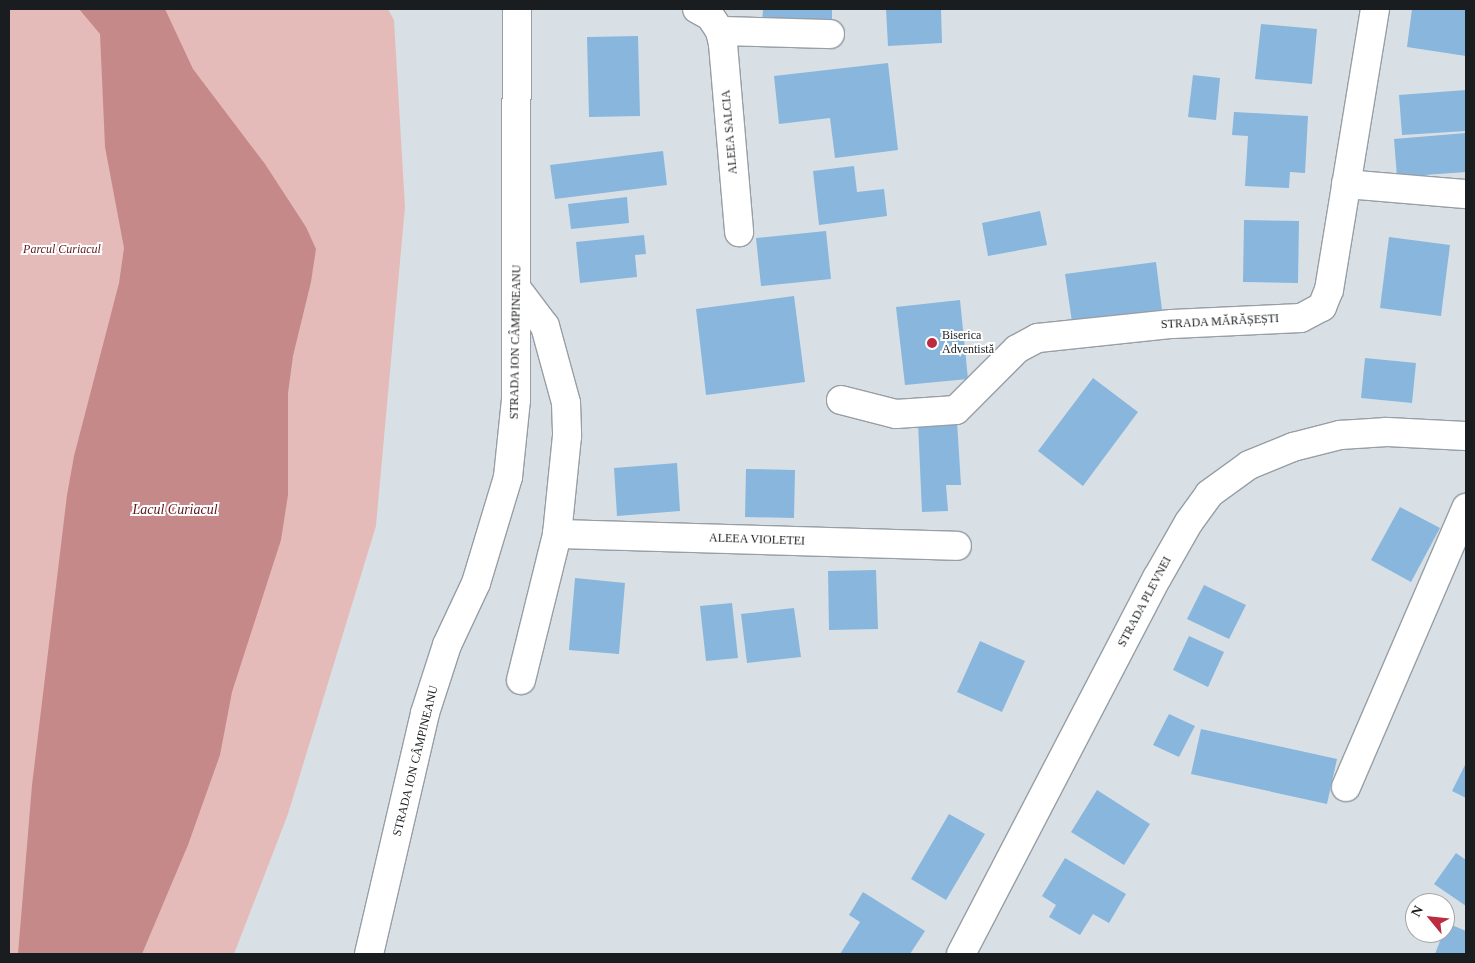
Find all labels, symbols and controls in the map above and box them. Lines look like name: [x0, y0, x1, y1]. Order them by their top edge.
street label: ALEEA SALCIA: [719, 89, 741, 175]
park label: Parcul Curiacul: [23, 243, 101, 257]
street label: STRADA ION CÂMPINEANU: [507, 264, 525, 420]
street label: STRADA MĂRĂȘEȘTI: [1160, 312, 1280, 332]
place label: Biserica Adventistă: [942, 329, 994, 357]
marker: Biserica Adventistă: [926, 337, 938, 349]
water label: Lacul Curiacul: [132, 502, 218, 518]
street label: ALEEA VIOLETEI: [708, 531, 806, 549]
street label: STRADA PLEVNEI: [1115, 554, 1175, 650]
street label: STRADA ION CÂMPINEANU: [390, 684, 442, 838]
north arrow: [1405, 893, 1455, 943]
text: N: [1408, 903, 1426, 919]

